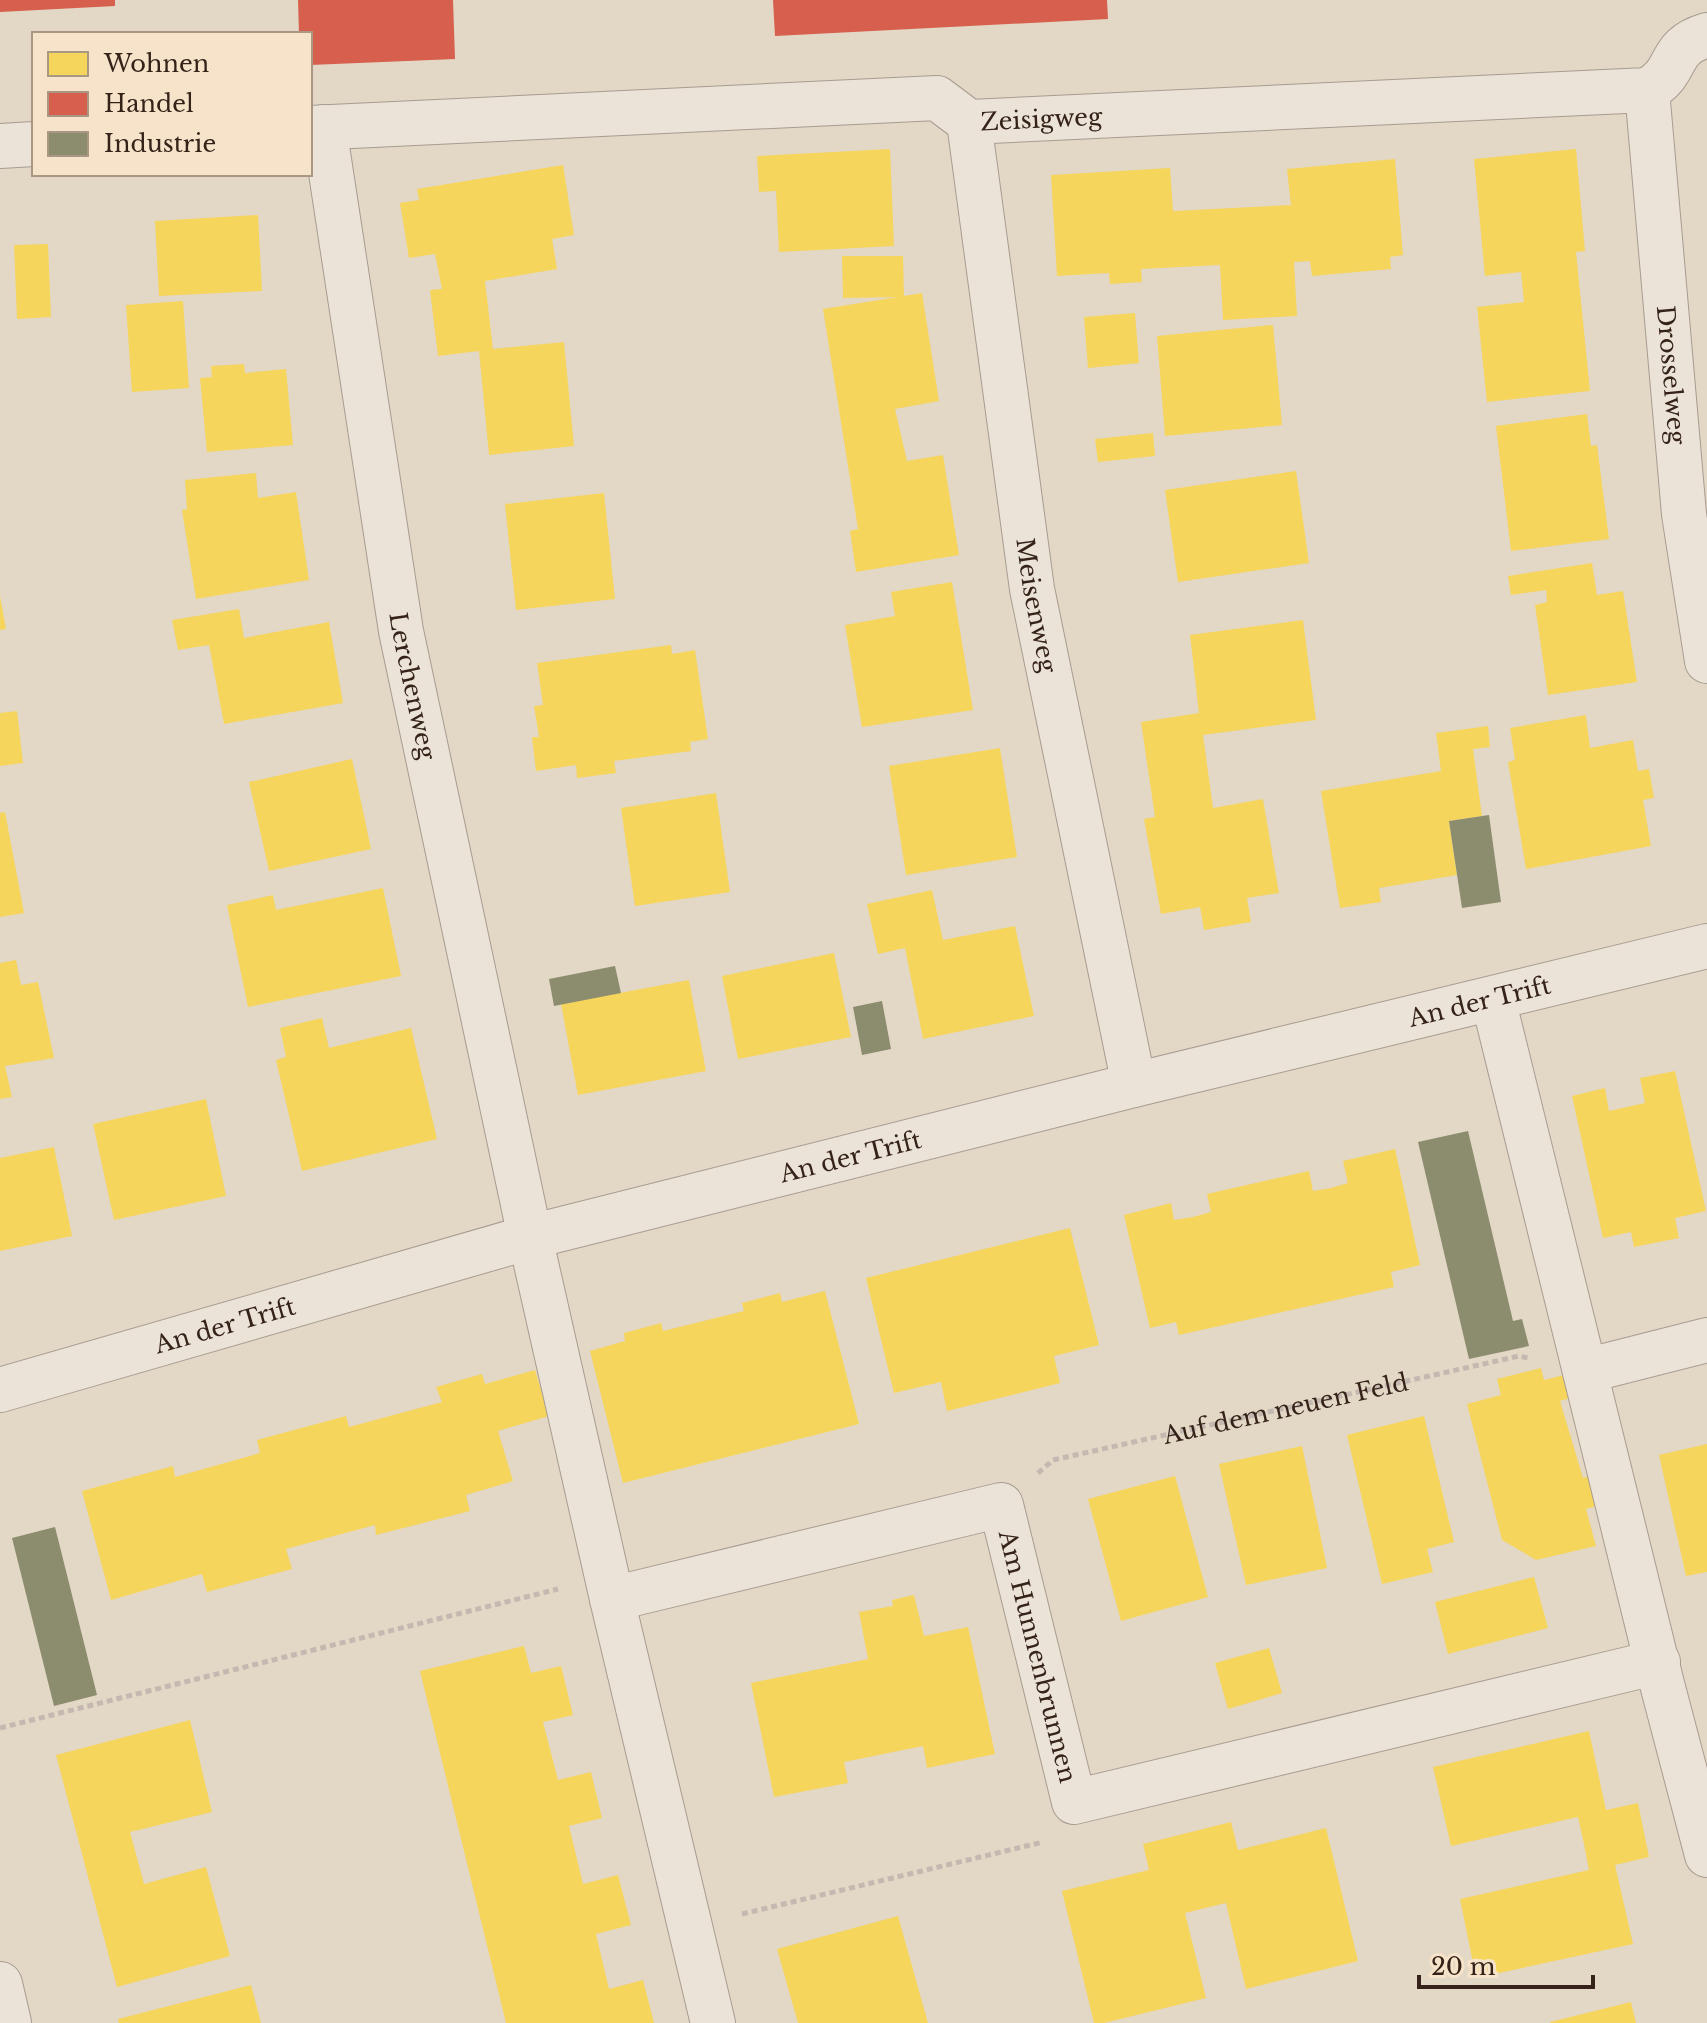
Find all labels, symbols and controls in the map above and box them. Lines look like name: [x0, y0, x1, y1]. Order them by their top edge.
legend: [32, 32, 312, 176]
text: Wohnen: [103, 49, 209, 78]
text: Handel: [104, 89, 194, 118]
street label: Zeisigweg: [980, 101, 1103, 136]
text: Industrie: [104, 129, 216, 158]
street label: Drosselweg: [1651, 304, 1692, 446]
street label: Meisenweg: [1011, 536, 1063, 676]
street label: Lerchenweg: [384, 610, 443, 763]
street label: An der Trift: [1405, 970, 1553, 1033]
street label: An der Trift: [776, 1125, 924, 1188]
street label: An der Trift: [150, 1291, 299, 1359]
street label: Auf dem neuen Feld: [1159, 1367, 1411, 1450]
street label: Am Hunnenbrunnen: [993, 1526, 1083, 1786]
scale bar: [1419, 1939, 1593, 1989]
text: 20 m: [1431, 1952, 1496, 1981]

